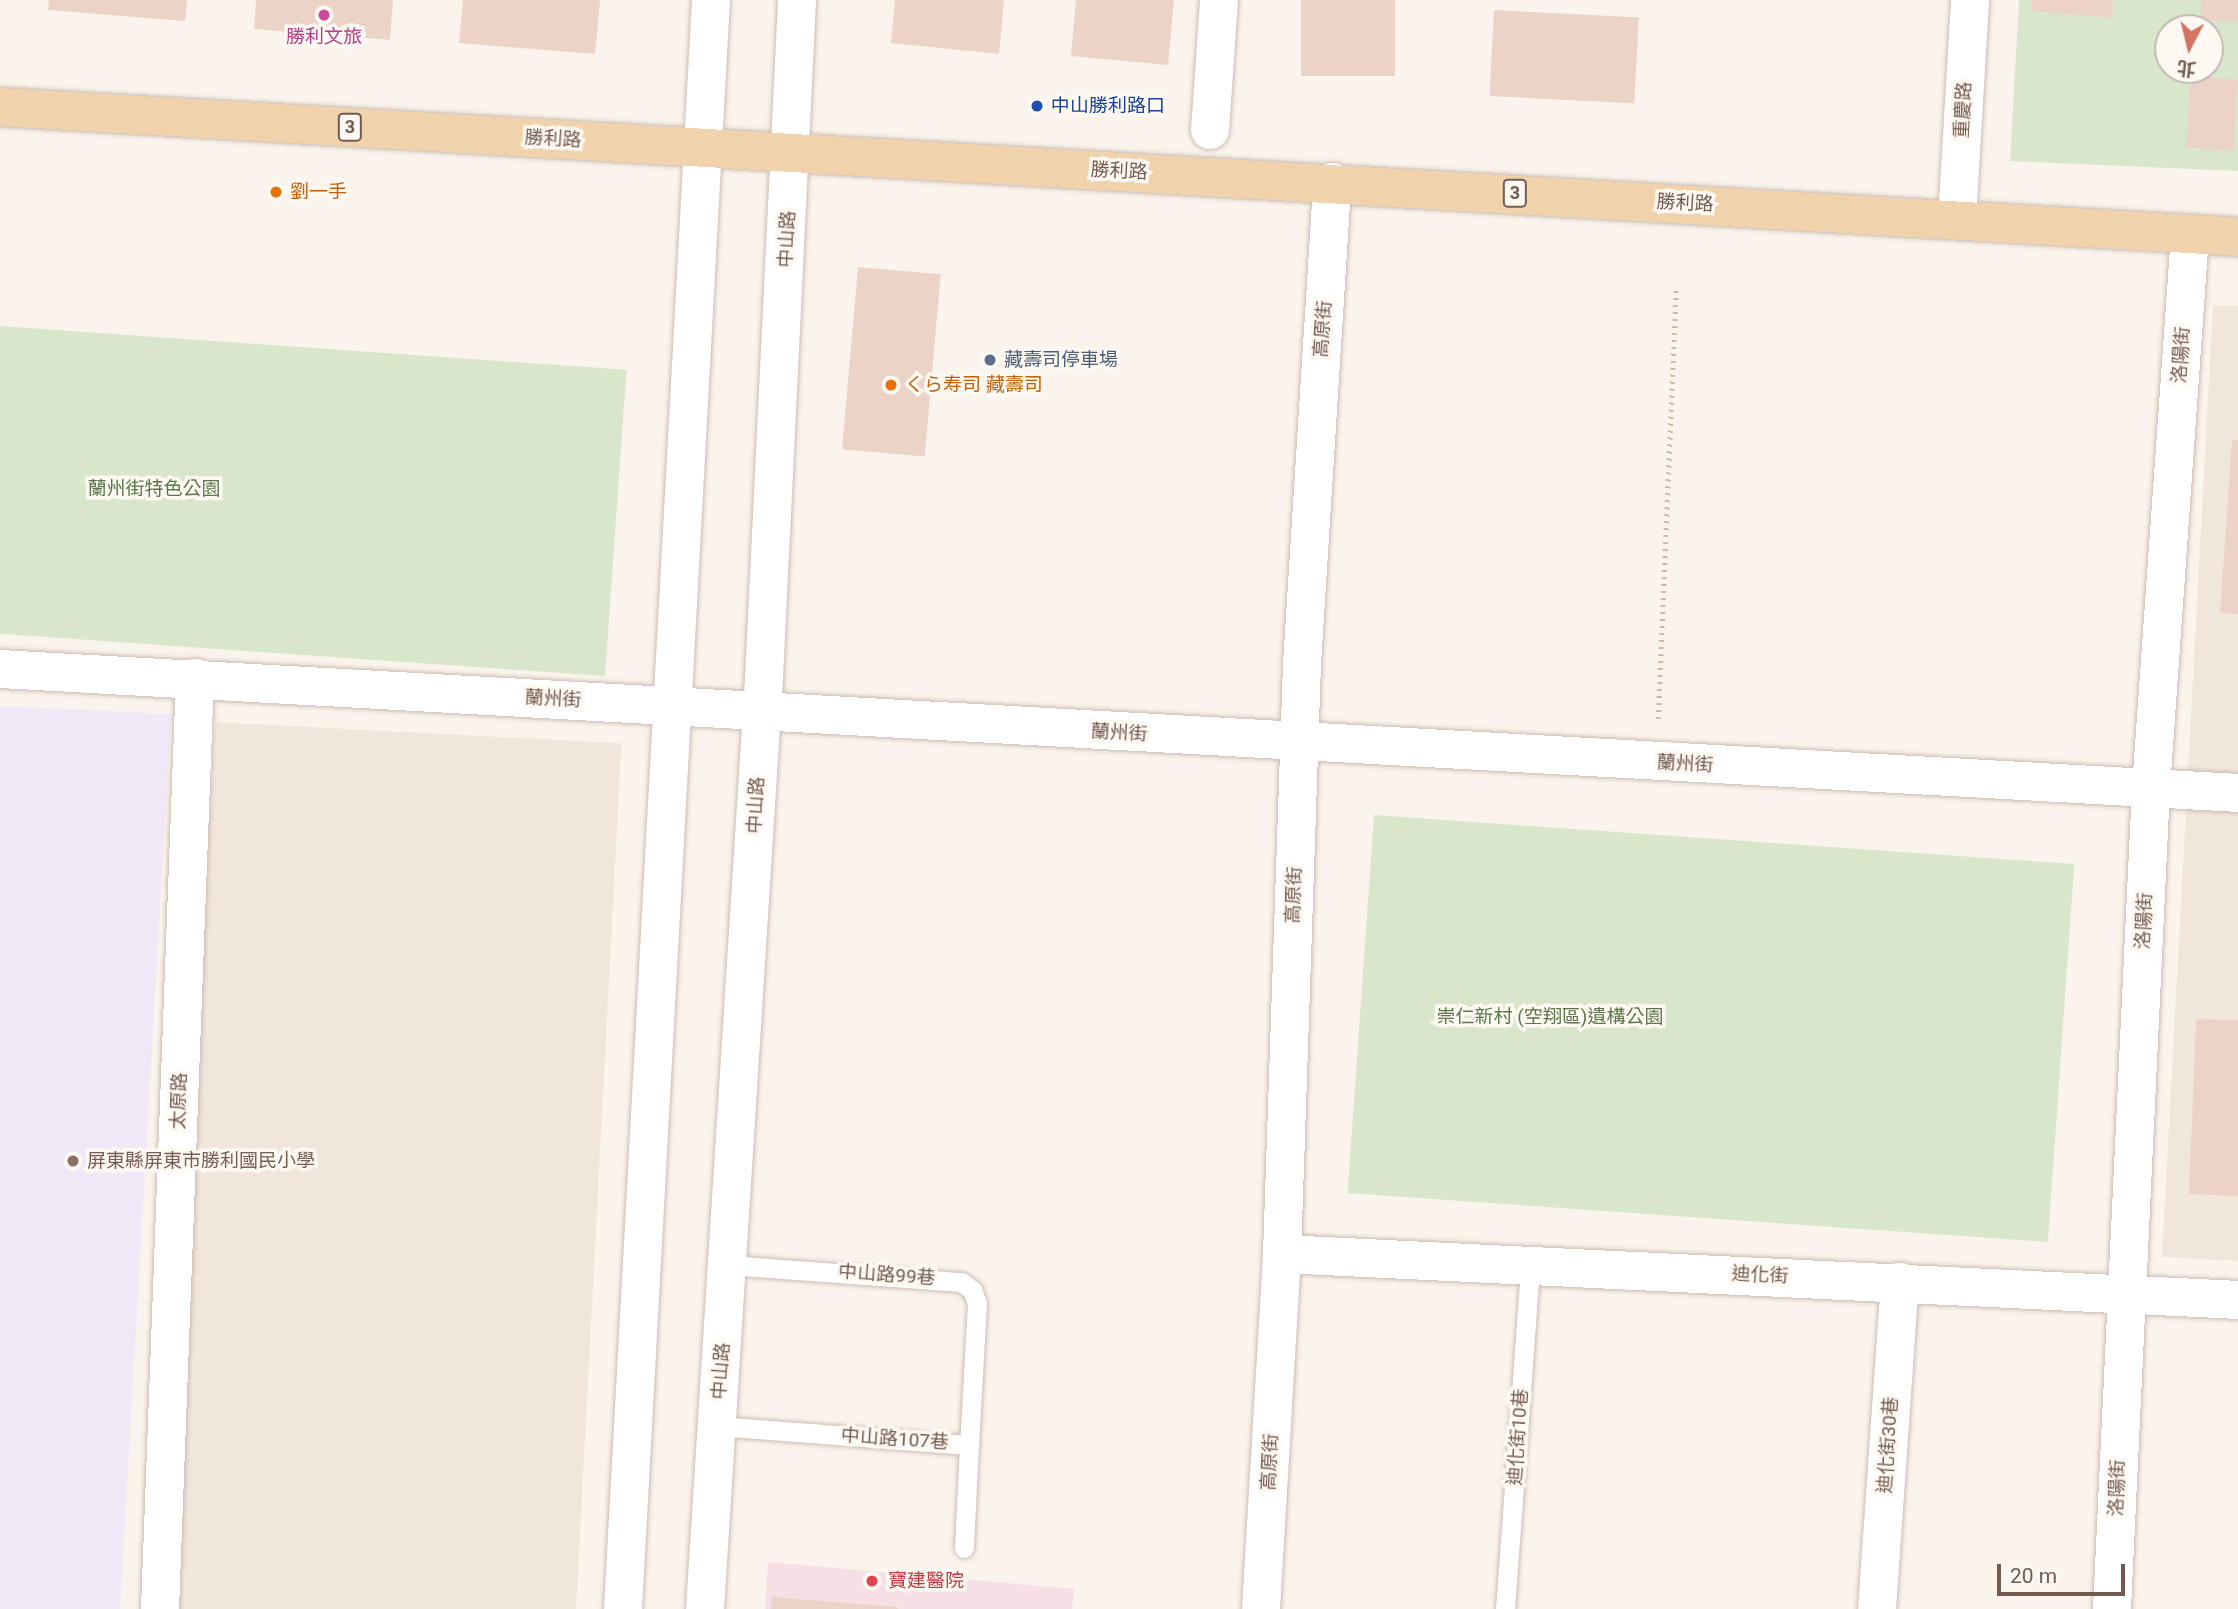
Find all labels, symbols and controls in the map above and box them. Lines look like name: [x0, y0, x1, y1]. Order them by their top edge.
marker: 勝利文旅: [316, 7, 332, 23]
north arrow: [2154, 14, 2224, 84]
place label: 勝利文旅: [286, 26, 362, 48]
text: 北: [2176, 56, 2197, 81]
street label: 重慶路: [1950, 81, 1976, 139]
place label: 中山勝利路口: [1051, 95, 1165, 117]
marker: 中山勝利路口: [1029, 98, 1045, 114]
road number: 3: [338, 112, 362, 142]
street label: 勝利路: [524, 126, 582, 152]
street label: 勝利路: [1090, 158, 1148, 184]
road number: 3: [1503, 178, 1527, 208]
place label: 劉一手: [290, 181, 347, 203]
marker: 劉一手: [268, 184, 284, 200]
street label: 勝利路: [1656, 190, 1714, 216]
street label: 中山路: [774, 210, 800, 268]
street label: 高原街: [1310, 300, 1336, 358]
street label: 洛陽街: [2168, 326, 2194, 384]
place label: 藏壽司停車場: [1004, 349, 1118, 371]
marker: 藏壽司停車場: [982, 352, 998, 368]
place label: くら寿司 藏壽司: [905, 374, 1043, 396]
marker: くら寿司 藏壽司: [883, 377, 899, 393]
park label: 蘭州街特色公園: [88, 478, 220, 500]
street label: 蘭州街: [524, 686, 582, 712]
street label: 蘭州街: [1090, 720, 1148, 746]
street label: 蘭州街: [1656, 751, 1714, 777]
street label: 中山路: [743, 776, 769, 834]
street label: 高原街: [1282, 866, 1306, 924]
street label: 洛陽街: [2131, 892, 2157, 950]
park label: 崇仁新村 (空翔區)遺構公園: [1437, 1006, 1663, 1028]
street label: 太原路: [167, 1072, 191, 1130]
place label: 屏東縣屏東市勝利國民小學: [87, 1150, 315, 1172]
marker: 屏東縣屏東市勝利國民小學: [65, 1153, 81, 1169]
street label: 中山路99巷: [838, 1260, 936, 1290]
street label: 迪化街: [1731, 1262, 1789, 1288]
street label: 中山路: [708, 1342, 734, 1400]
street label: 迪化街10巷: [1503, 1388, 1533, 1486]
street label: 迪化街30巷: [1873, 1396, 1903, 1494]
street label: 中山路107巷: [840, 1424, 950, 1454]
street label: 高原街: [1257, 1433, 1283, 1491]
street label: 洛陽街: [2105, 1459, 2129, 1517]
scale bar: [2000, 1550, 2128, 1594]
text: 20 m: [2010, 1564, 2057, 1588]
place label: 寶建醫院: [888, 1570, 964, 1592]
marker: 寶建醫院: [862, 1571, 882, 1591]

